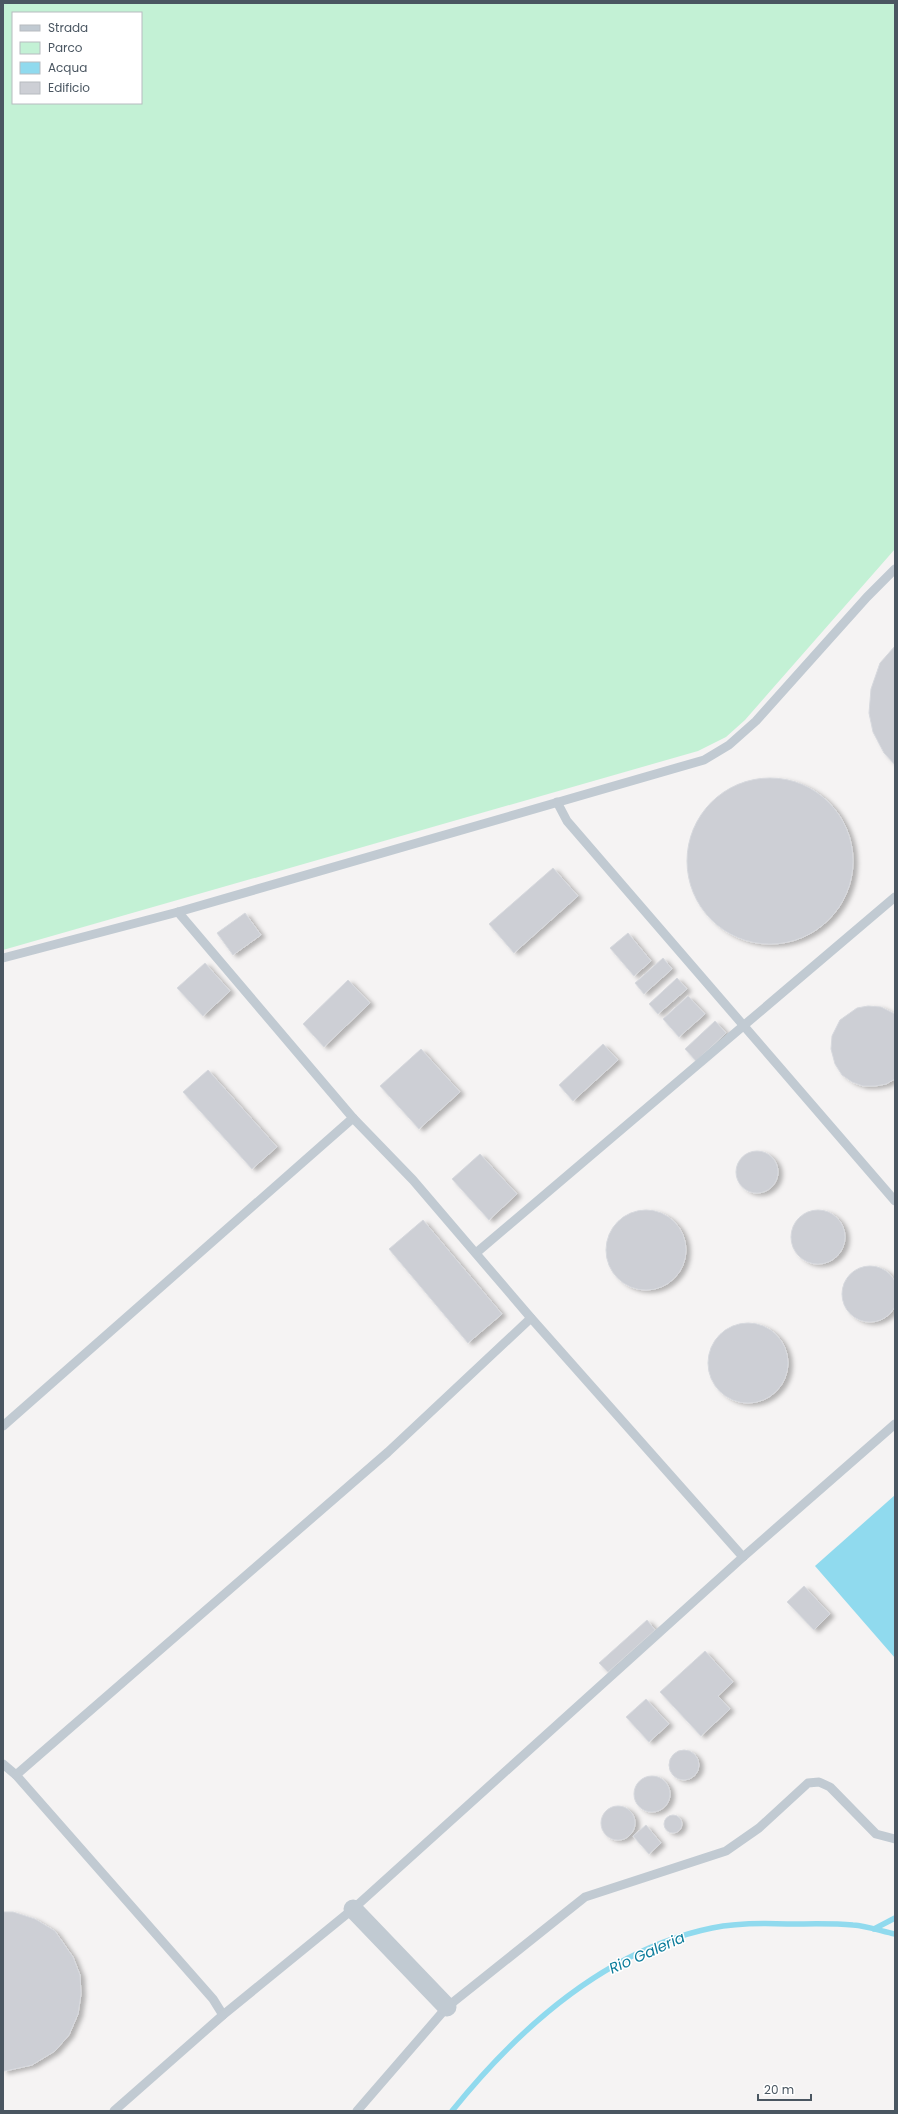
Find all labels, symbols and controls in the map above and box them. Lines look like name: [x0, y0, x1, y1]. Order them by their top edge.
legend: [12, 12, 142, 104]
text: Strada: [48, 19, 88, 36]
text: Parco: [48, 39, 83, 56]
text: Acqua: [48, 59, 87, 76]
text: Edificio: [48, 79, 90, 96]
water label: Rio Galeria: [605, 1926, 688, 1979]
scale bar: [758, 2076, 811, 2102]
text: 20 m: [764, 2081, 794, 2098]

